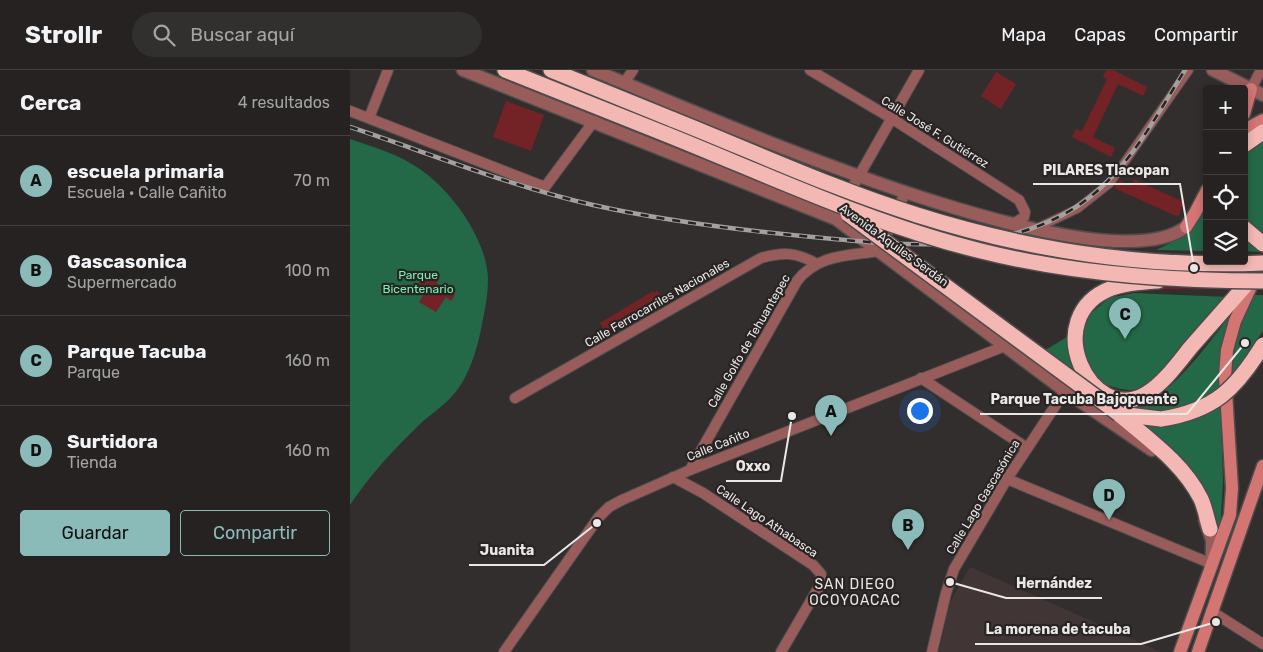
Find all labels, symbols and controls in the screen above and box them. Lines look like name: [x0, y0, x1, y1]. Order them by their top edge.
search box: [132, 12, 482, 57]
text: Strollr: [25, 21, 102, 49]
icon: search: [150, 21, 178, 49]
text: Buscar aquí: [190, 23, 294, 46]
text: Mapa: [1001, 24, 1046, 46]
text: Capas: [1074, 24, 1126, 46]
text: Compartir: [1154, 24, 1238, 46]
map controls: [1203, 85, 1248, 265]
button: +: [1203, 85, 1248, 130]
text: Cerca: [20, 90, 81, 115]
text: 4 resultados: [238, 93, 330, 112]
street label: Calle José F. Gutiérrez: [879, 93, 991, 171]
button: −: [1203, 130, 1248, 175]
callout: PILARES Tlacopan: [1033, 155, 1180, 184]
text: escuela primaria: [67, 160, 224, 183]
text: PILARES Tlacopan: [1043, 162, 1169, 179]
text: A: [30, 171, 42, 190]
text: 70 m: [293, 171, 330, 190]
button: locate: [1203, 175, 1248, 220]
text: Escuela · Calle Cañito: [67, 183, 227, 202]
street label: Avenida Aquiles Serdán: [837, 201, 951, 289]
button: layers: [1203, 220, 1248, 265]
text: Gascasonica: [67, 250, 187, 273]
street label: Calle Ferrocarriles Nacionales: [582, 256, 732, 350]
text: B: [30, 261, 42, 280]
text: 100 m: [285, 261, 330, 280]
park label: Parque Bicentenario: [382, 268, 454, 296]
street label: Calle Golfo de Tehuantepec: [705, 271, 793, 410]
text: Supermercado: [67, 273, 177, 292]
pin: C: [1109, 298, 1141, 339]
text: Parque Tacuba: [67, 340, 207, 363]
text: C: [30, 351, 42, 370]
text: 160 m: [285, 351, 330, 370]
text: Parque: [67, 363, 120, 382]
callout: Parque Tacuba Bajopuente: [980, 385, 1187, 414]
text: Parque Tacuba Bajopuente: [990, 391, 1178, 408]
pin: A: [815, 395, 847, 436]
your location: [907, 398, 933, 424]
street label: Calle Cañito: [685, 426, 752, 464]
text: Surtidora: [67, 430, 158, 453]
street label: Calle Lago Gascasónica: [943, 437, 1023, 557]
text: D: [30, 441, 42, 460]
text: 160 m: [285, 441, 330, 460]
callout: Oxxo: [726, 452, 781, 481]
text: Tienda: [67, 453, 117, 472]
text: Oxxo: [736, 458, 770, 475]
pin: D: [1093, 479, 1125, 520]
street label: Calle Lago Athabasca: [713, 482, 821, 560]
pin: B: [892, 509, 924, 550]
button: Guardar: [20, 510, 170, 556]
button: Compartir: [180, 510, 330, 556]
callout: Juanita: [469, 536, 544, 565]
text: Juanita: [480, 542, 534, 559]
callout: Hernández: [1006, 569, 1102, 598]
text: Hernández: [1016, 575, 1092, 592]
district label: SAN DIEGO OCOYOACAC: [809, 576, 901, 609]
callout: La morena de tacuba: [975, 615, 1141, 644]
text: La morena de tacuba: [986, 621, 1130, 638]

